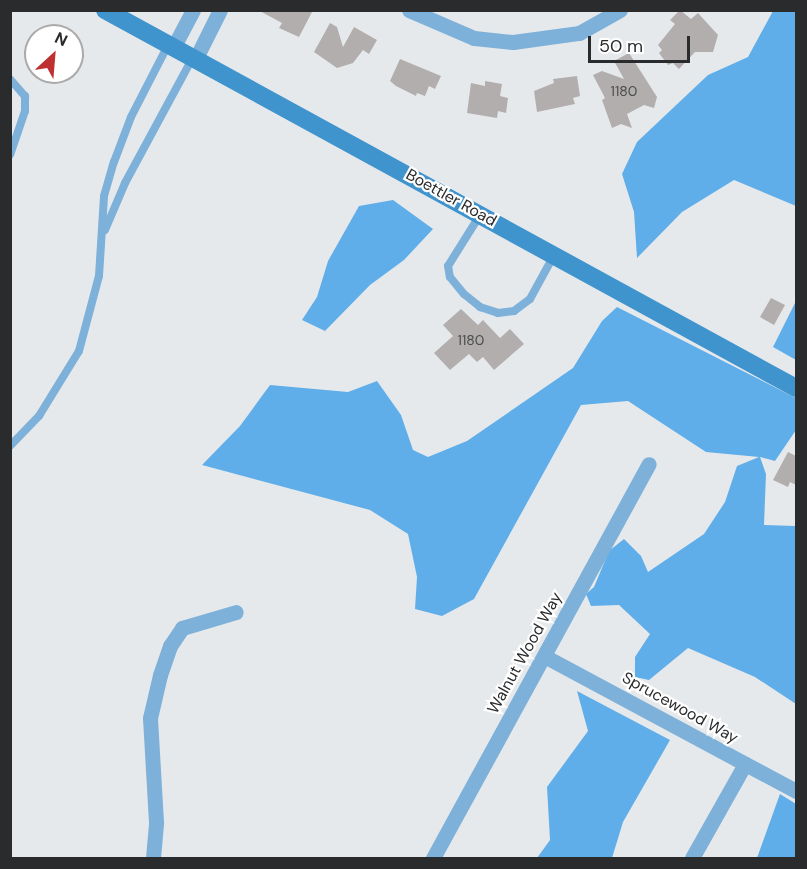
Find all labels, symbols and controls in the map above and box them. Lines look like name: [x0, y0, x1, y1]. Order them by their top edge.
north arrow: [24, 24, 84, 84]
scale bar: [591, 24, 693, 62]
text: N: [51, 27, 71, 51]
text: 50 m: [599, 34, 643, 58]
house number: 1180: [611, 83, 637, 99]
street label: Boettler Road: [402, 165, 500, 231]
house number: 1180: [458, 332, 484, 348]
street label: Walnut Wood Way: [484, 589, 566, 717]
street label: Sprucewood Way: [619, 668, 741, 748]

